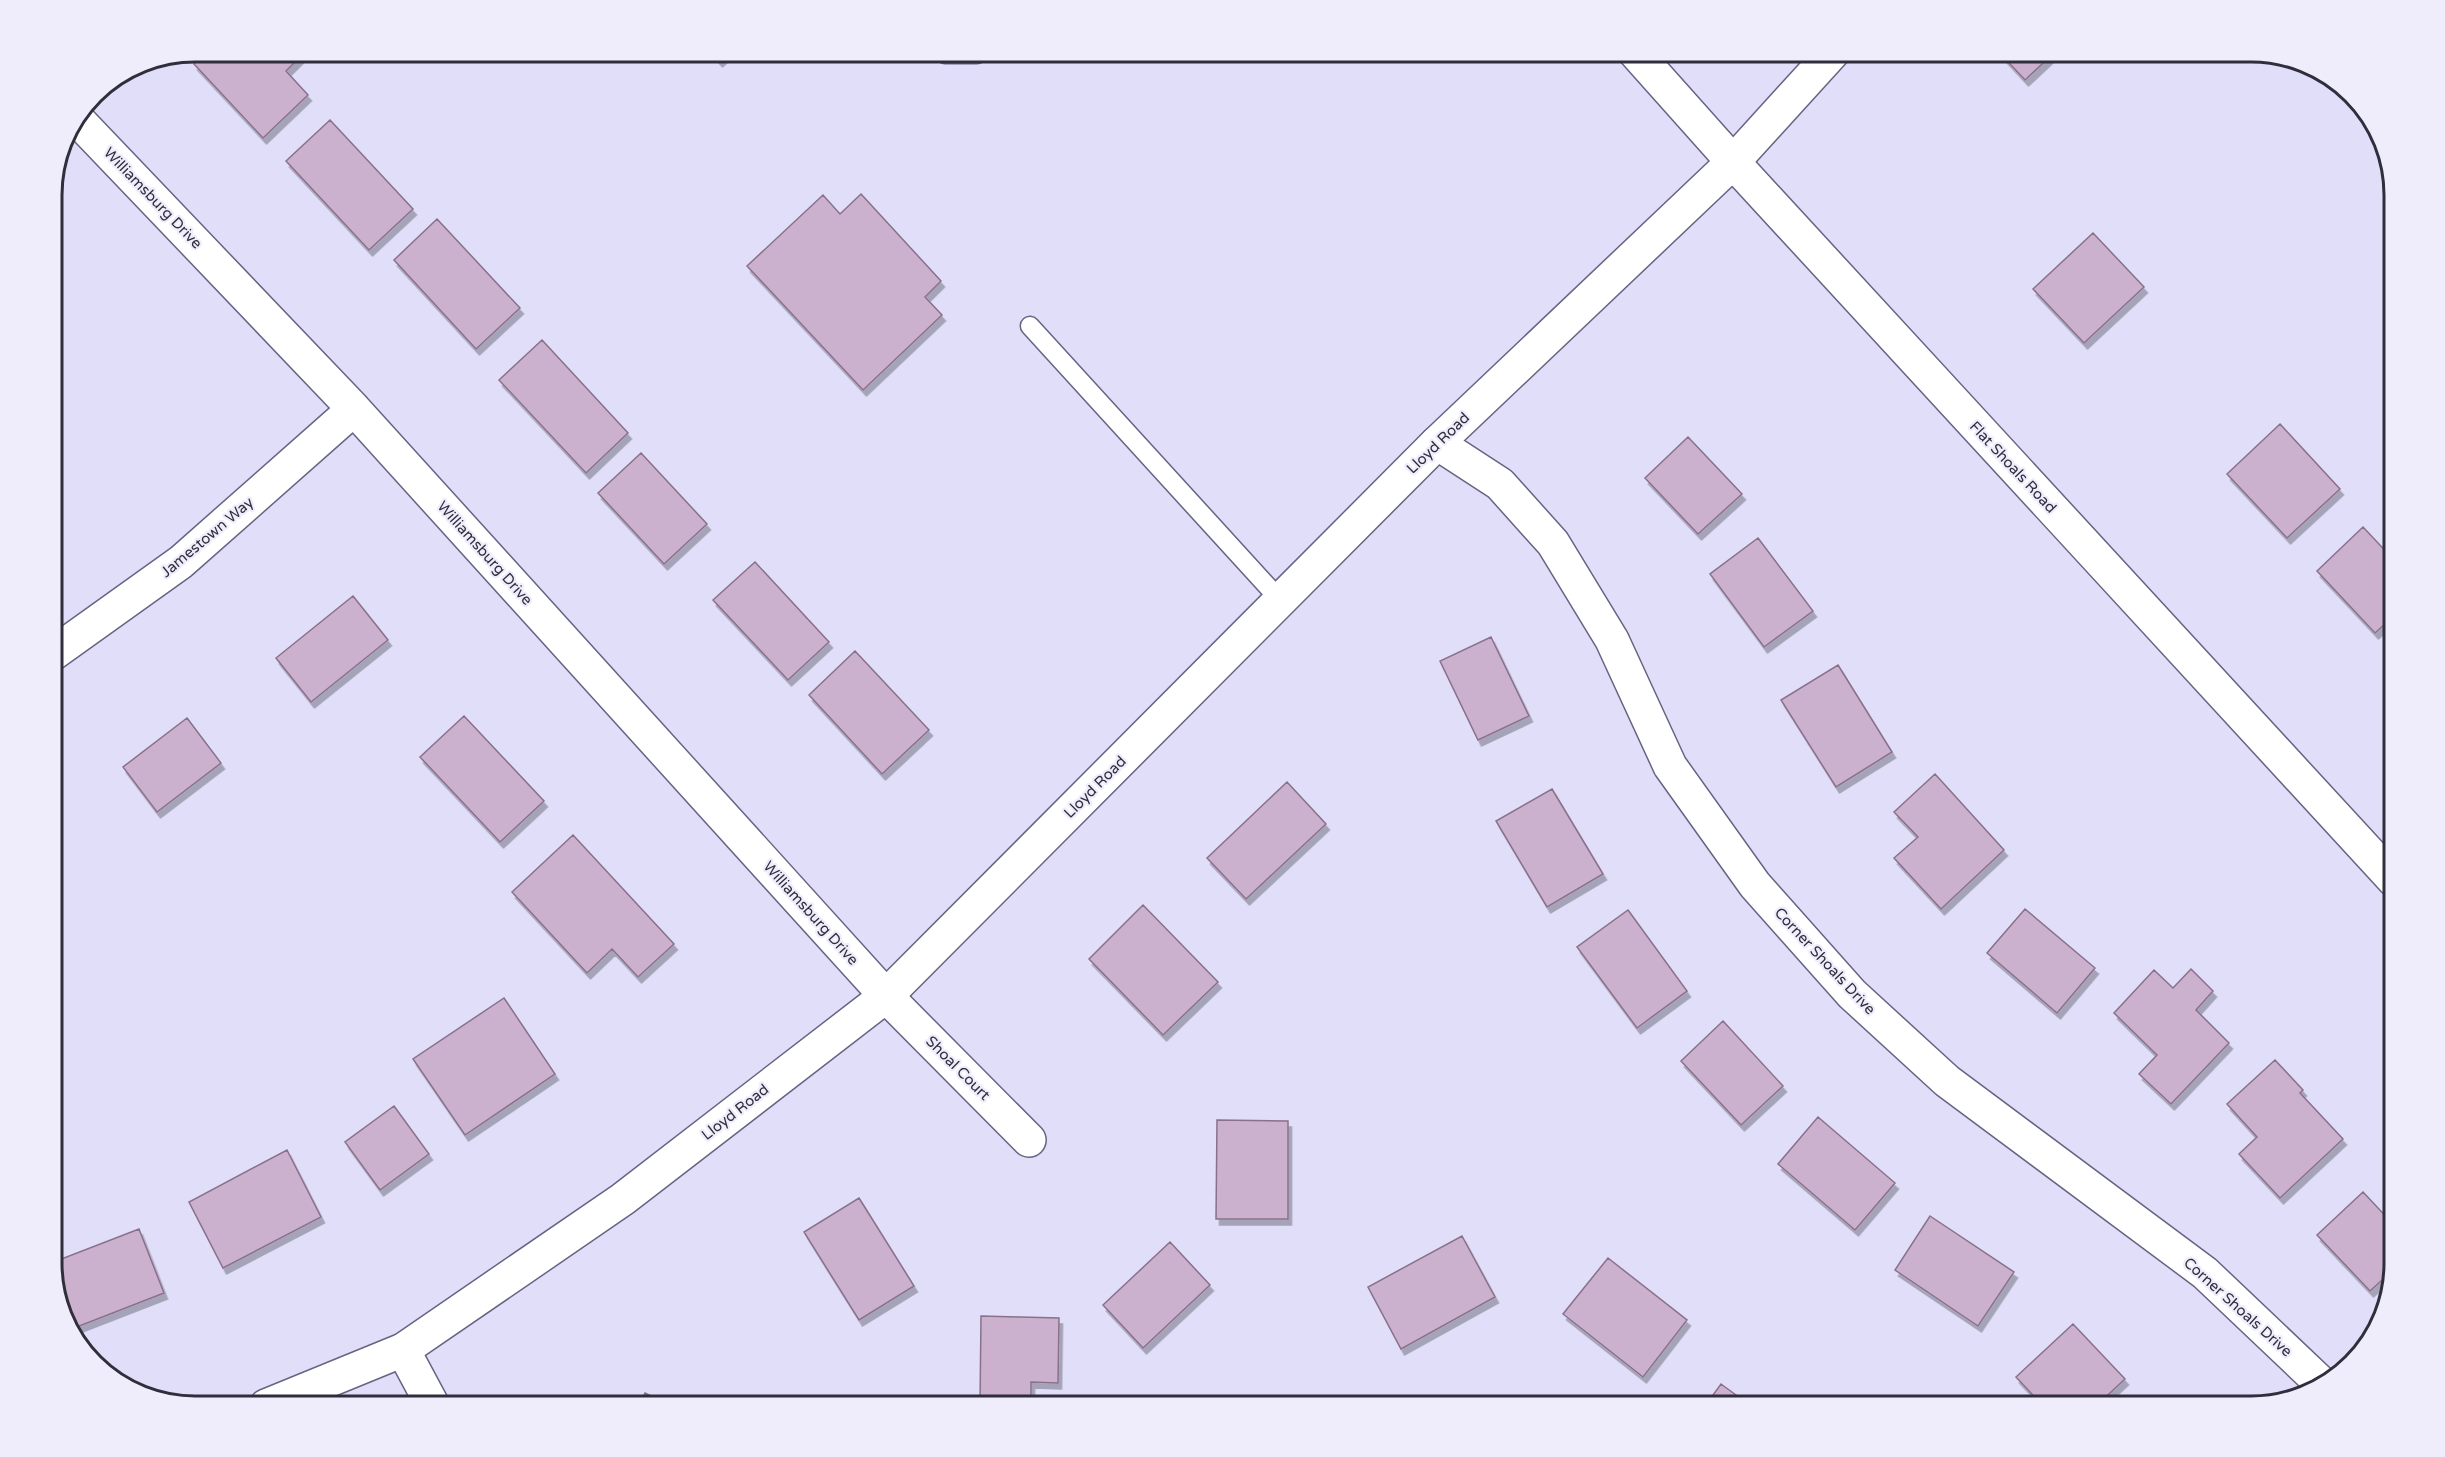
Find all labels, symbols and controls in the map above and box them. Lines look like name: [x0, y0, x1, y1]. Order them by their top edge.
street label: Williamsburg Drive: [100, 144, 206, 252]
street label: Lloyd Road: [1403, 409, 1473, 477]
street label: Flat Shoals Road: [1966, 417, 2060, 517]
street label: Jamestown Way: [157, 493, 257, 581]
street label: Williamsburg Drive: [434, 497, 536, 609]
street label: Lloyd Road: [1060, 752, 1130, 822]
street label: Williamsburg Drive: [760, 857, 862, 969]
street label: Corner Shoals Drive: [1771, 904, 1879, 1018]
street label: Shoal Court: [922, 1032, 994, 1104]
street label: Lloyd Road: [698, 1080, 772, 1144]
street label: Corner Shoals Drive: [2180, 1254, 2296, 1360]

